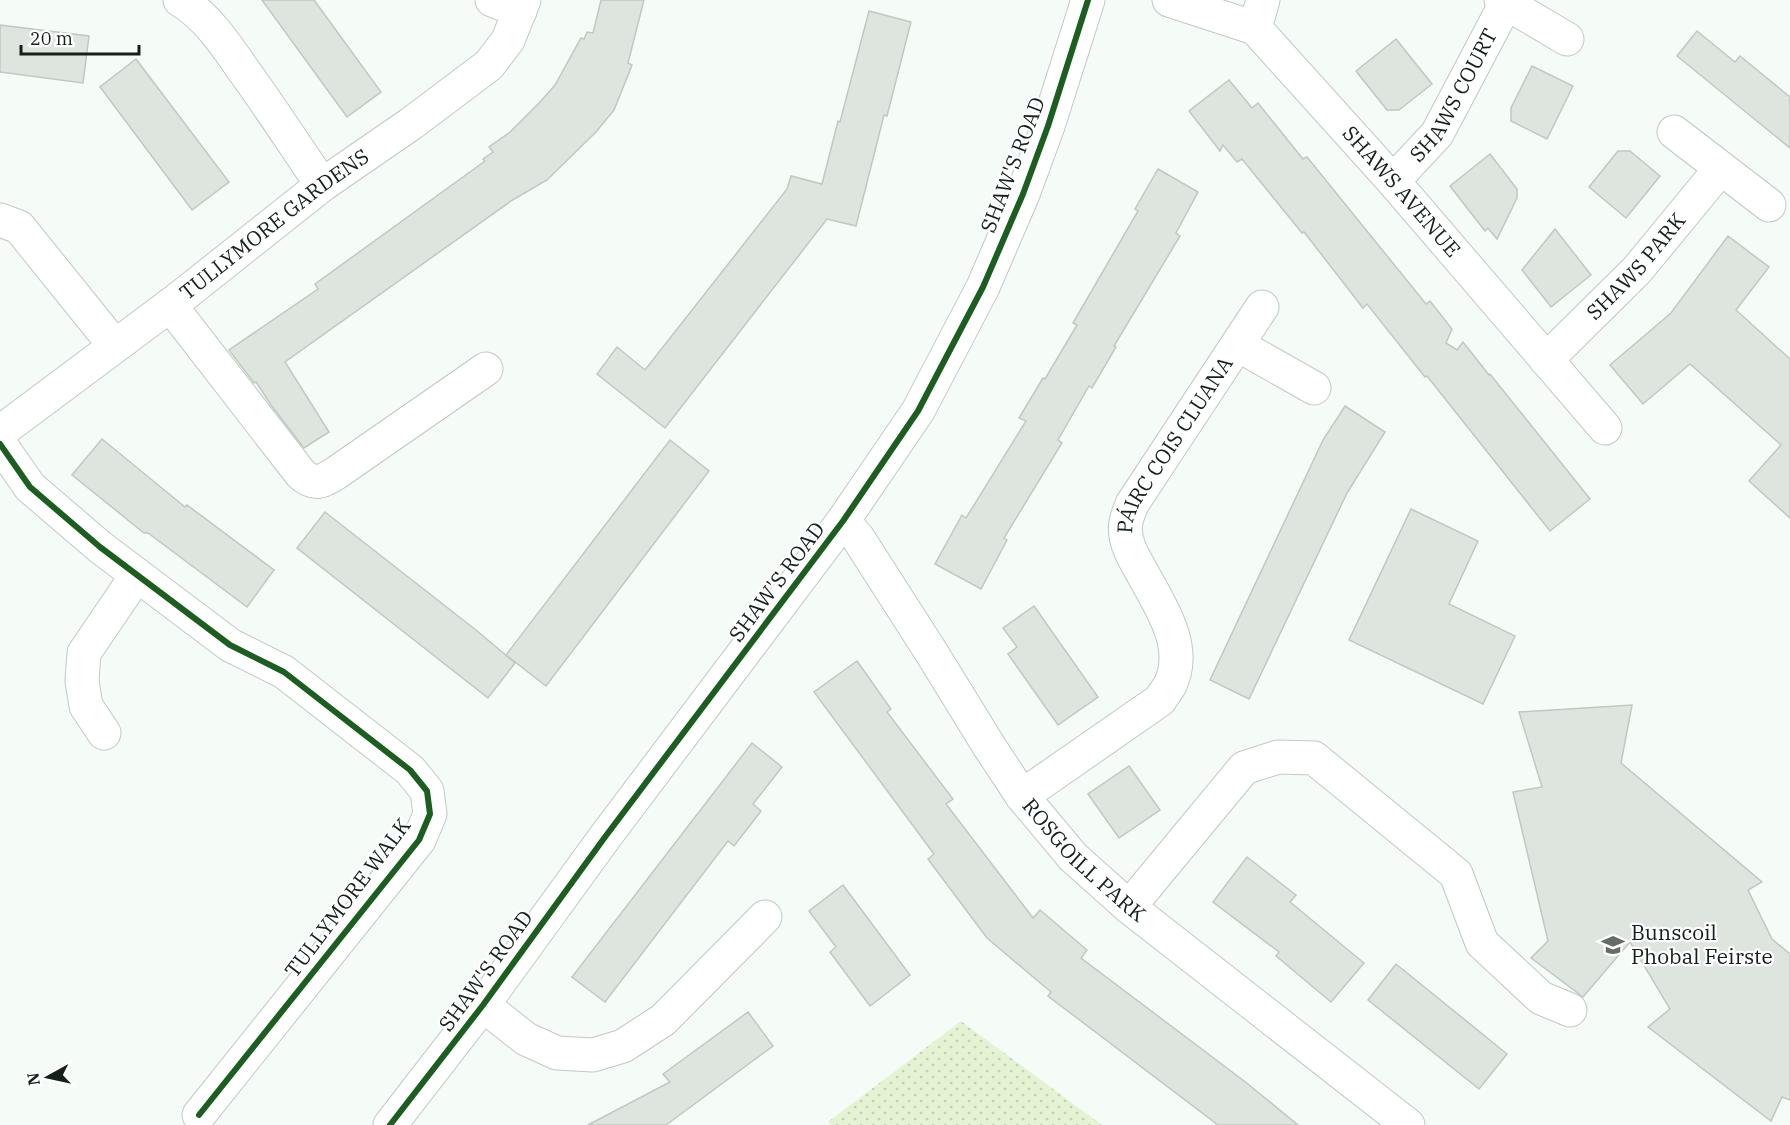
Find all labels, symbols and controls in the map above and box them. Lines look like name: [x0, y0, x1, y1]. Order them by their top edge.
scale bar: [21, 18, 140, 56]
street label: SHAWS COURT: [1403, 23, 1503, 168]
text: 20 m: [30, 27, 73, 50]
street label: SHAW'S ROAD: [973, 93, 1051, 237]
street label: SHAWS AVENUE: [1337, 119, 1467, 263]
street label: TULLYMORE GARDENS: [173, 142, 374, 306]
street label: SHAWS PARK: [1580, 206, 1692, 326]
street label: PÁIRC COIS CLUANA: [1110, 350, 1239, 534]
street label: SHAW'S ROAD: [722, 516, 830, 647]
street label: ROSGOILL PARK: [1017, 792, 1152, 928]
street label: TULLYMORE WALK: [278, 812, 417, 983]
street label: SHAW'S ROAD: [432, 904, 539, 1037]
place label: Bunscoil Phobal Feirste: [1631, 918, 1773, 970]
school or university icon: Bunscoil Phobal Feirste: [1600, 932, 1626, 958]
north arrow: [18, 1047, 78, 1107]
text: N: [22, 1071, 44, 1087]

